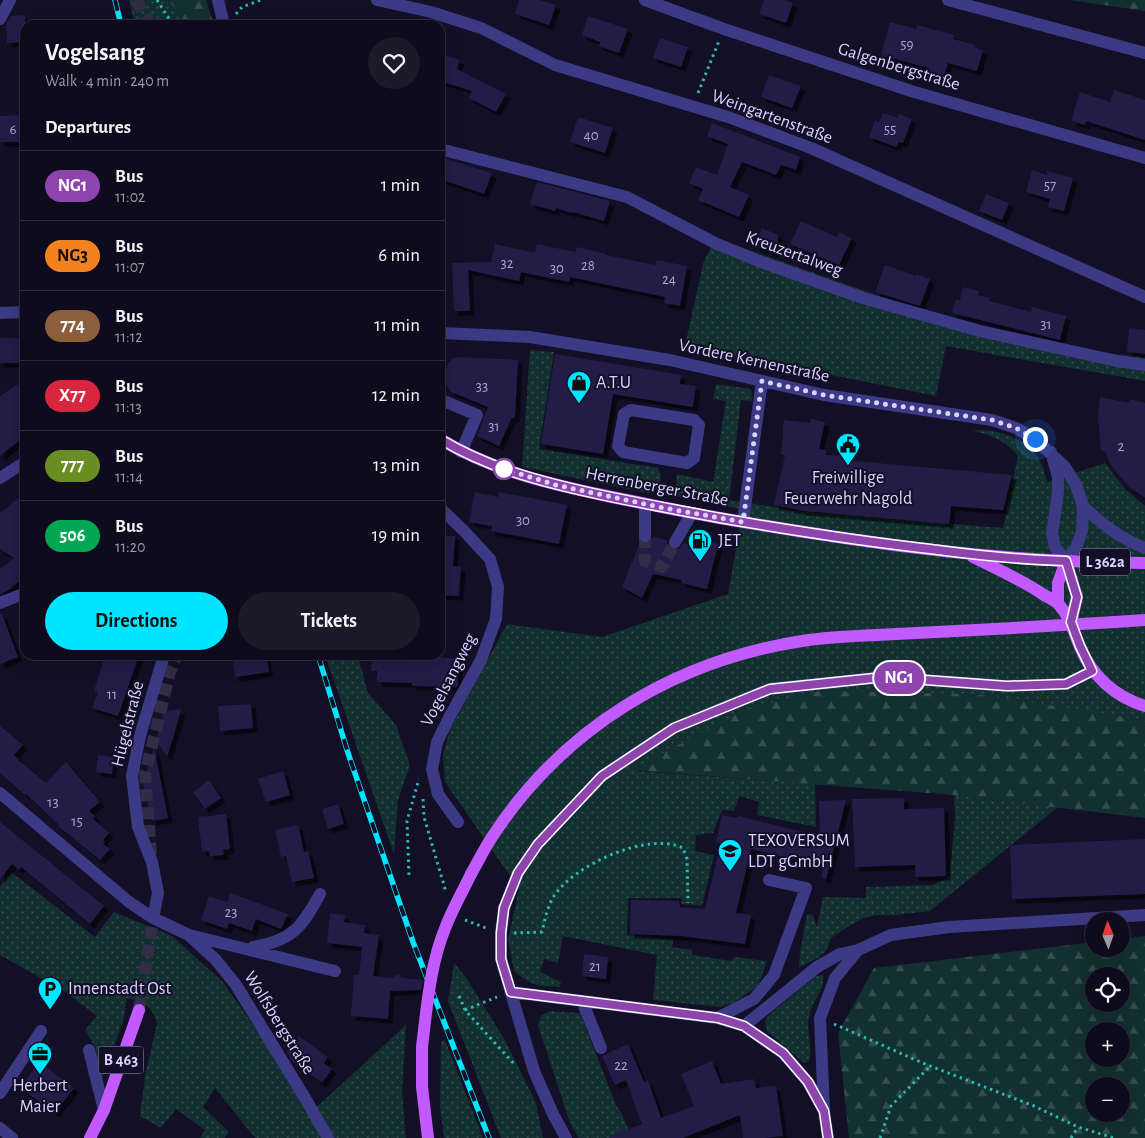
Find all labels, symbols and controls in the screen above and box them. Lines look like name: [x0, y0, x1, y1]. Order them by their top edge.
button: heart: [368, 37, 420, 89]
house number: 59: [900, 37, 914, 52]
street label: Galgenbergstraße: [836, 40, 962, 94]
text: Vogelsang: [45, 41, 145, 65]
text: Walk · 4 min · 240 m: [45, 73, 169, 89]
street label: Weingartenstraße: [709, 87, 835, 147]
text: Departures: [45, 118, 131, 137]
house number: 6: [9, 122, 17, 137]
house number: 55: [884, 122, 896, 137]
house number: 40: [583, 128, 599, 143]
text: Bus: [115, 167, 143, 186]
text: 1 min: [381, 176, 420, 195]
text: NG1: [58, 177, 87, 195]
house number: 57: [1044, 178, 1056, 193]
text: 11:02: [115, 189, 145, 205]
street label: Kreuzertalweg: [743, 228, 845, 280]
text: Bus: [115, 237, 143, 256]
text: 6 min: [378, 246, 420, 265]
text: NG3: [57, 247, 88, 265]
house number: 32: [500, 256, 514, 271]
house number: 28: [581, 258, 595, 273]
text: 11:07: [115, 259, 145, 275]
house number: 30: [550, 261, 564, 276]
house number: 24: [662, 272, 676, 287]
text: Bus: [115, 307, 143, 326]
text: 11 min: [374, 316, 420, 335]
text: 774: [60, 317, 85, 335]
house number: 31: [1040, 317, 1052, 332]
text: 11:12: [115, 329, 142, 345]
street label: Vordere Kernenstraße: [677, 336, 831, 386]
shop icon: A.T.U: [566, 370, 592, 404]
place label: A.T.U: [596, 374, 631, 392]
text: Bus: [115, 377, 143, 396]
house number: 33: [476, 379, 488, 394]
text: 12 min: [372, 386, 420, 405]
text: X77: [59, 387, 86, 405]
text: 11:13: [115, 399, 142, 415]
house number: 31: [488, 419, 500, 434]
your location: [1023, 427, 1048, 452]
public building icon: Freiwillige Feuerwehr Nagold: [835, 432, 861, 466]
house number: 2: [1118, 439, 1125, 454]
text: Bus: [115, 447, 143, 466]
text: 13 min: [373, 456, 420, 475]
text: 777: [61, 457, 84, 475]
unlabelled marker: [493, 458, 515, 480]
street label: Herrenberger Straße: [584, 464, 730, 510]
text: 11:14: [115, 469, 143, 485]
place label: Freiwillige Feuerwehr Nagold: [784, 469, 912, 508]
house number: 30: [516, 513, 530, 528]
text: Bus: [115, 517, 143, 536]
text: 19 min: [372, 526, 420, 545]
text: 506: [60, 527, 85, 545]
fuel station icon: JET: [687, 528, 713, 562]
place label: JET: [718, 532, 741, 550]
text: 11:20: [115, 539, 145, 555]
road number: L 362a: [1080, 548, 1130, 576]
button: Directions: [45, 592, 228, 650]
button: Tickets: [238, 592, 420, 650]
street label: Vogelsangweg: [418, 631, 480, 729]
line badge: NG1: [870, 662, 928, 694]
text: NG1: [884, 669, 914, 687]
street label: Hügelstraße: [109, 679, 147, 769]
house number: 11: [107, 687, 117, 702]
house number: 13: [47, 795, 59, 810]
house number: 15: [71, 814, 83, 829]
place label: TEXOVERSUM LDT gGmbH: [748, 832, 850, 871]
school or university icon: TEXOVERSUM LDT gGmbH: [717, 838, 743, 872]
house number: 23: [224, 905, 238, 920]
north arrow: [1085, 912, 1130, 958]
map controls: [1085, 912, 1130, 1122]
house number: 21: [589, 959, 601, 974]
button: locate: [1085, 967, 1130, 1012]
street label: Wolfsbergstraße: [240, 968, 318, 1078]
parking icon: Innenstadt Ost: [37, 976, 63, 1010]
place label: Innenstadt Ost: [68, 980, 171, 998]
button: +: [1085, 1022, 1130, 1067]
office icon: Herbert Maier: [27, 1041, 53, 1075]
road number: B 463: [98, 1046, 144, 1074]
house number: 22: [614, 1058, 628, 1073]
place label: Herbert Maier: [12, 1077, 68, 1116]
button: −: [1085, 1077, 1130, 1122]

